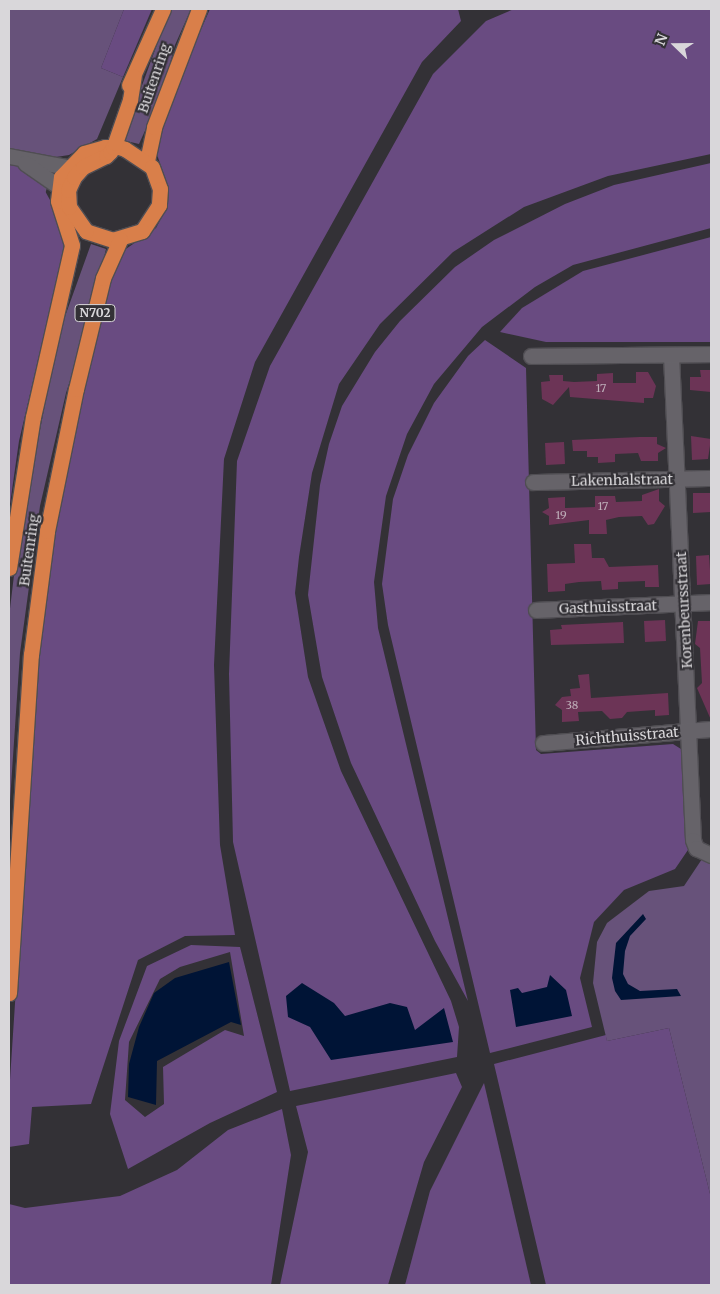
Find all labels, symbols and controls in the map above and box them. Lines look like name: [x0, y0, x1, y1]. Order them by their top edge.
north arrow: [650, 20, 700, 70]
text: N: [651, 31, 672, 48]
street label: Buitenring: [134, 41, 174, 115]
road number: N702: [74, 304, 116, 322]
house number: 17: [596, 381, 606, 395]
street label: Lakenhalstraat: [571, 471, 673, 489]
house number: 17: [598, 499, 608, 513]
house number: 19: [555, 508, 567, 522]
street label: Buitenring: [16, 513, 42, 587]
street label: Korenbeursstraat: [673, 551, 695, 669]
street label: Gasthuisstraat: [559, 597, 657, 617]
house number: 38: [566, 698, 578, 712]
street label: Richthuisstraat: [575, 723, 679, 749]

